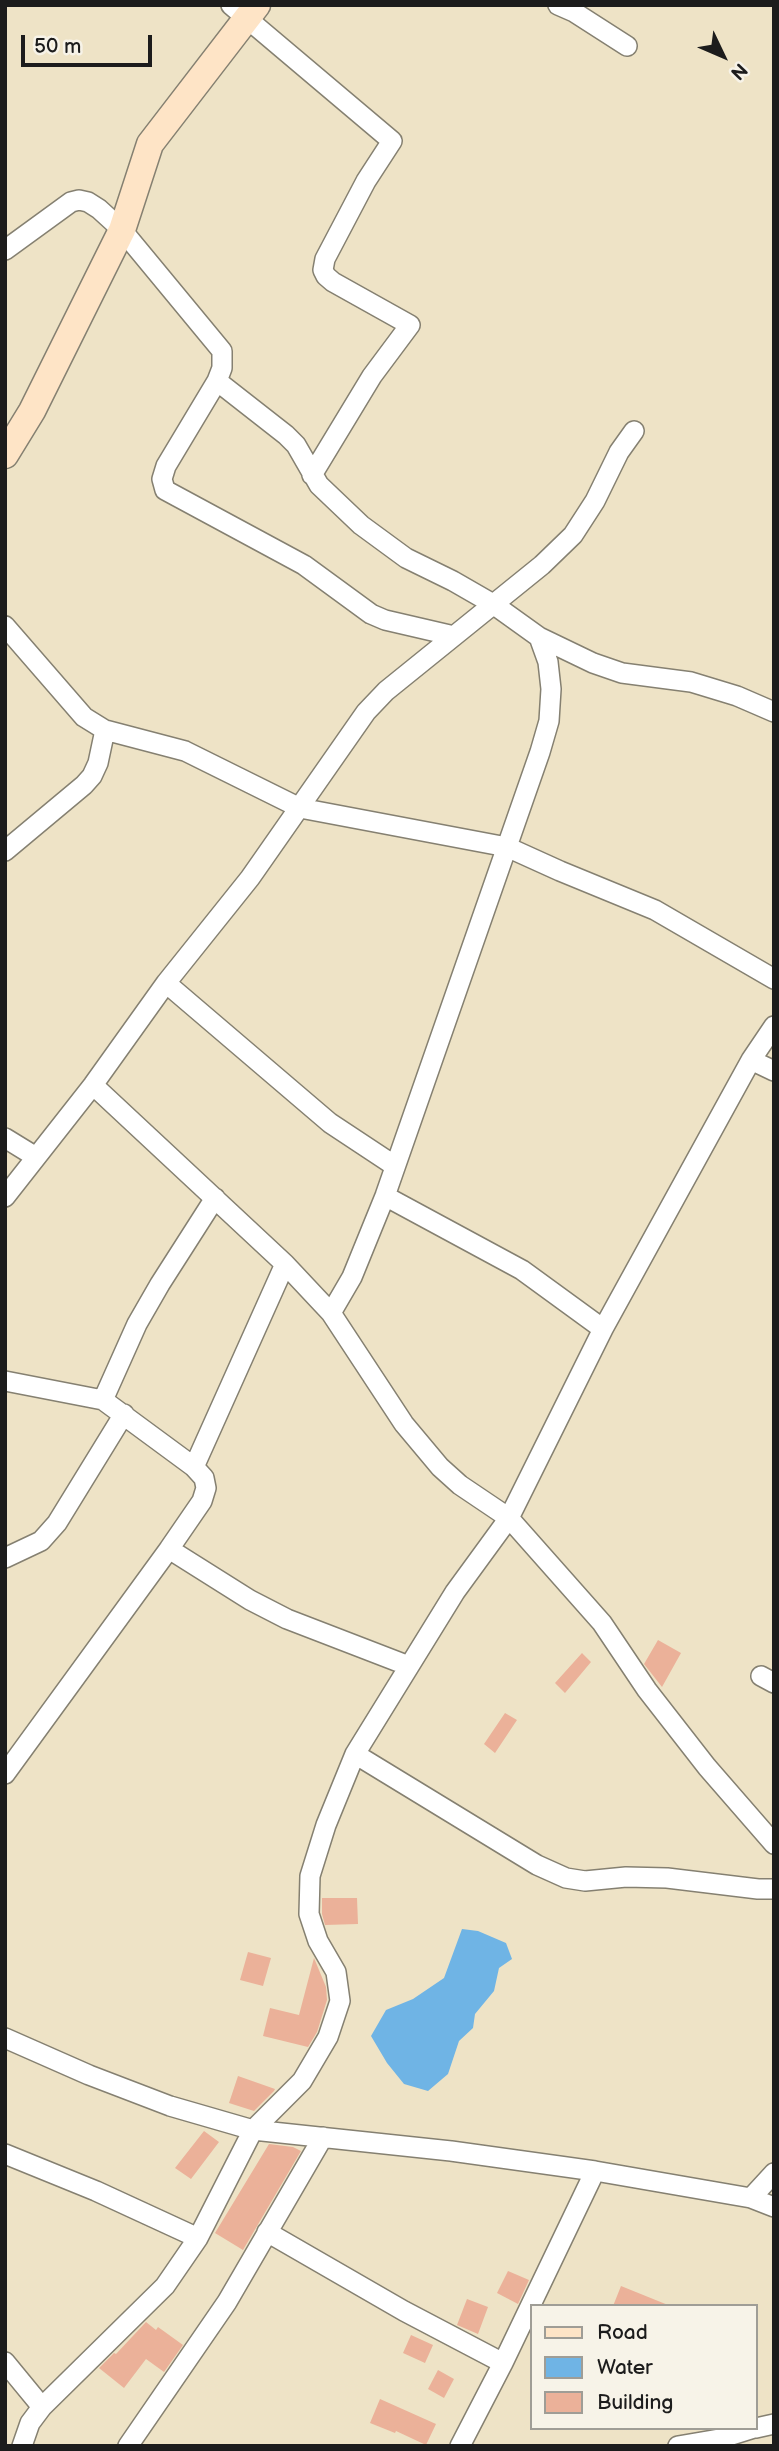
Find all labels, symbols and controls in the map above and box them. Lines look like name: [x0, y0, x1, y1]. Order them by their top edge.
scale bar: [24, 21, 156, 65]
north arrow: [688, 21, 758, 91]
text: 50 m: [34, 34, 81, 59]
text: N: [725, 58, 752, 84]
legend: [530, 2304, 758, 2430]
text: Road: [597, 2320, 648, 2345]
text: Water: [597, 2355, 653, 2380]
text: Building: [597, 2390, 673, 2415]

